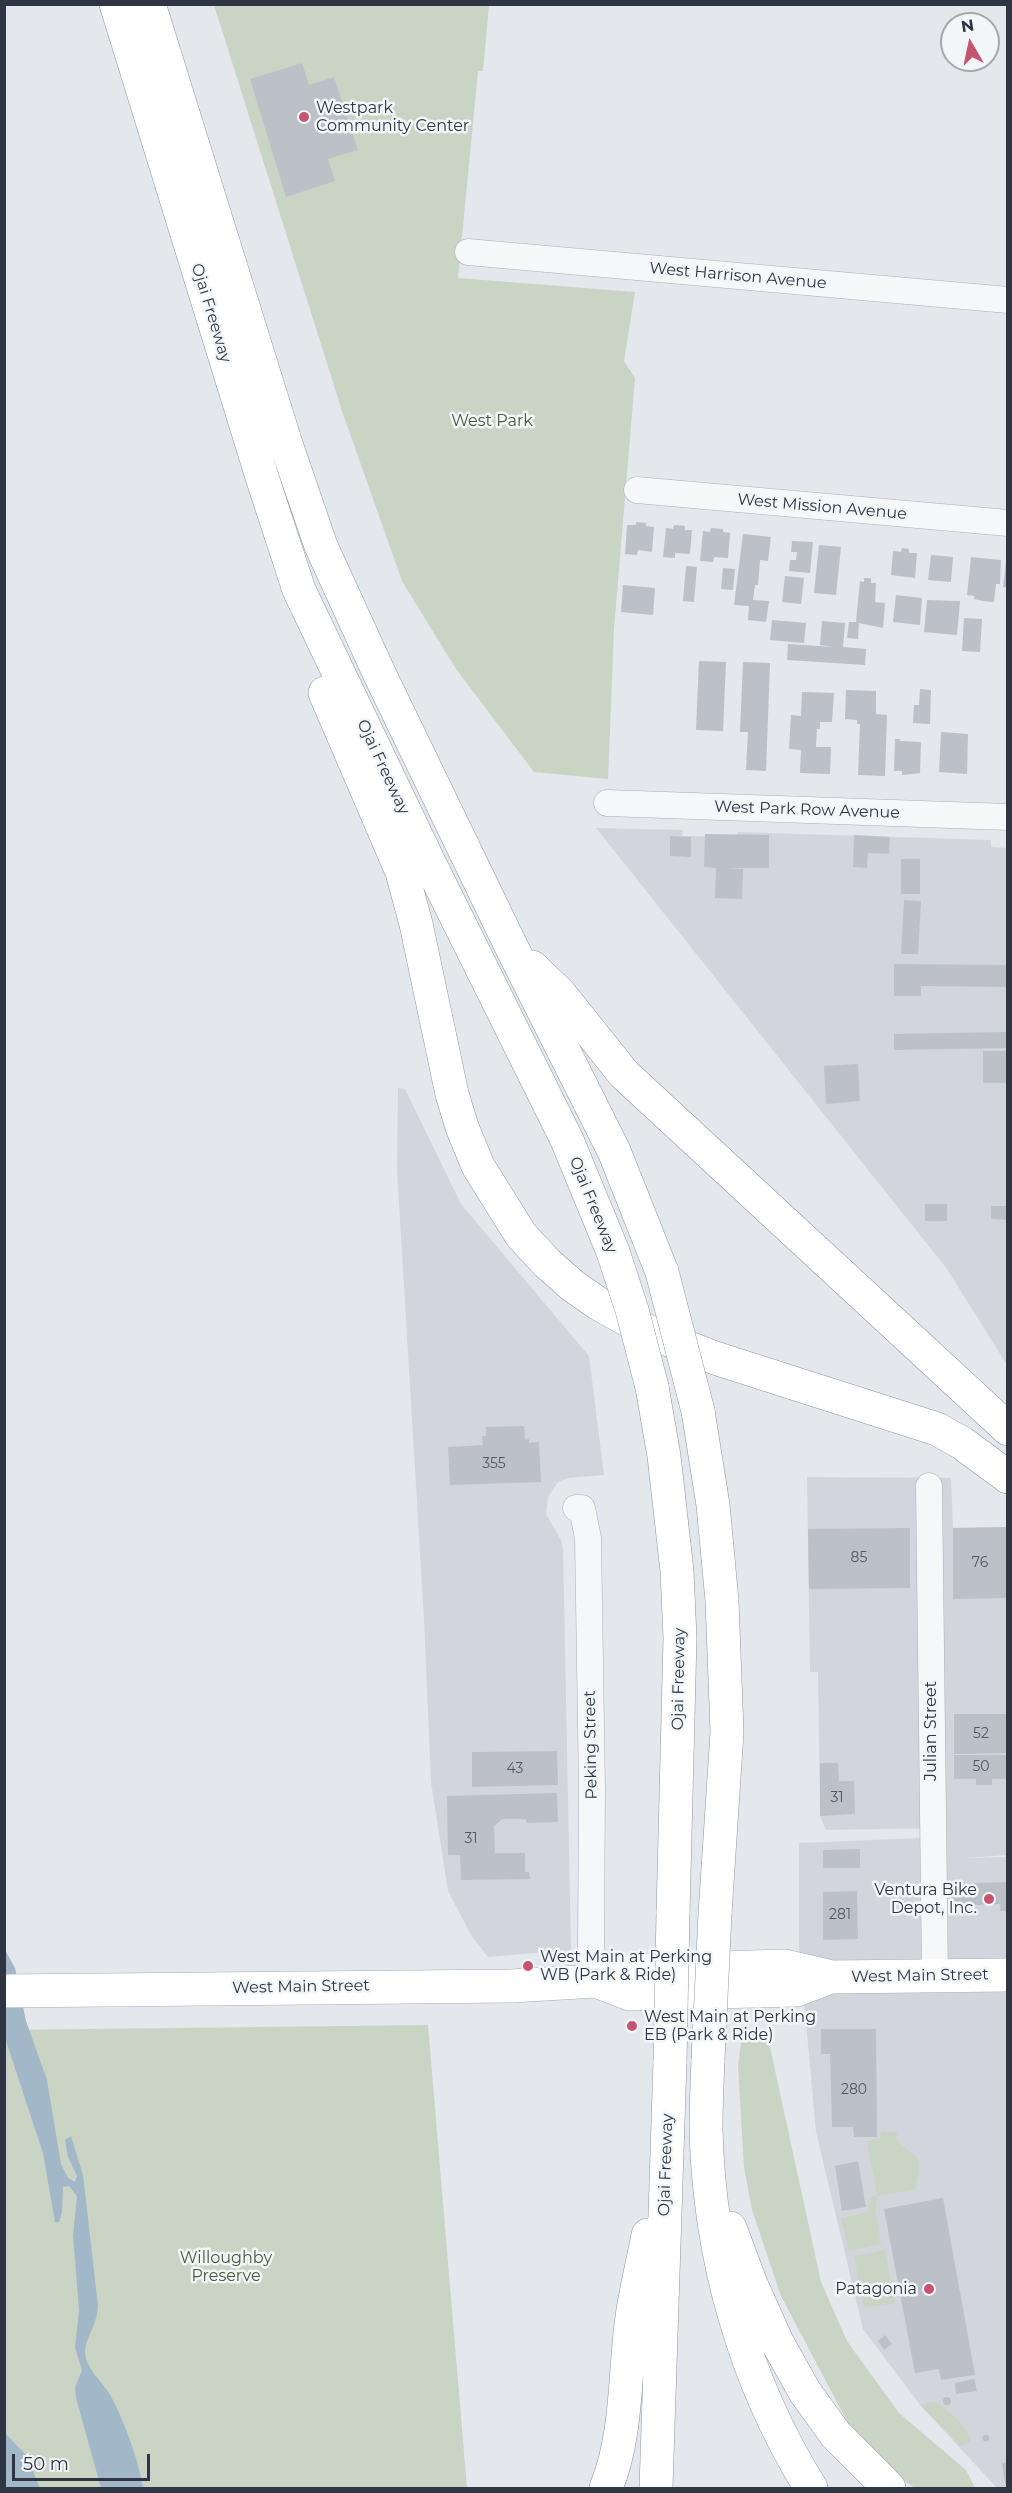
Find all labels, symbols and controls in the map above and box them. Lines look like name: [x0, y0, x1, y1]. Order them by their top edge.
north arrow: [940, 12, 1000, 72]
text: N: [960, 15, 975, 36]
place label: Westpark Community Center: [316, 98, 469, 136]
marker: Westpark Community Center: [297, 110, 311, 124]
street label: West Harrison Avenue: [649, 259, 827, 293]
street label: Ojai Freeway: [187, 261, 235, 365]
park label: West Park: [451, 411, 533, 431]
street label: West Mission Avenue: [736, 490, 908, 524]
street label: Ojai Freeway: [353, 716, 413, 818]
street label: West Park Row Avenue: [714, 797, 900, 823]
street label: Ojai Freeway: [565, 1154, 621, 1256]
house number: 355: [482, 1456, 506, 1472]
house number: 85: [851, 1550, 867, 1566]
house number: 76: [972, 1555, 988, 1571]
street label: Ojai Freeway: [669, 1628, 689, 1730]
street label: Julian Street: [921, 1681, 941, 1781]
street label: Peking Street: [580, 1690, 602, 1800]
house number: 52: [973, 1726, 989, 1742]
house number: 50: [972, 1759, 990, 1775]
house number: 43: [507, 1761, 523, 1777]
house number: 31: [831, 1790, 843, 1806]
house number: 31: [465, 1831, 477, 1847]
place label: Ventura Bike Depot, Inc.: [874, 1880, 977, 1918]
marker: Ventura Bike Depot, Inc.: [982, 1892, 996, 1906]
house number: 281: [829, 1907, 851, 1923]
place label: West Main at Perking WB (Park & Ride): [540, 1947, 712, 1985]
marker: West Main at Perking WB (Park & Ride): [521, 1959, 535, 1973]
street label: West Main Street: [851, 1965, 989, 1987]
street label: West Main Street: [232, 1976, 370, 1998]
place label: West Main at Perking EB (Park & Ride): [644, 2007, 816, 2045]
marker: West Main at Perking EB (Park & Ride): [625, 2019, 639, 2033]
house number: 280: [841, 2082, 867, 2098]
street label: Ojai Freeway: [655, 2113, 677, 2217]
park label: Willoughby Preserve: [180, 2248, 272, 2286]
place label: Patagonia: [835, 2279, 917, 2299]
marker: Patagonia: [922, 2282, 936, 2296]
scale bar: [15, 2442, 153, 2480]
text: 50 m: [23, 2453, 69, 2475]

